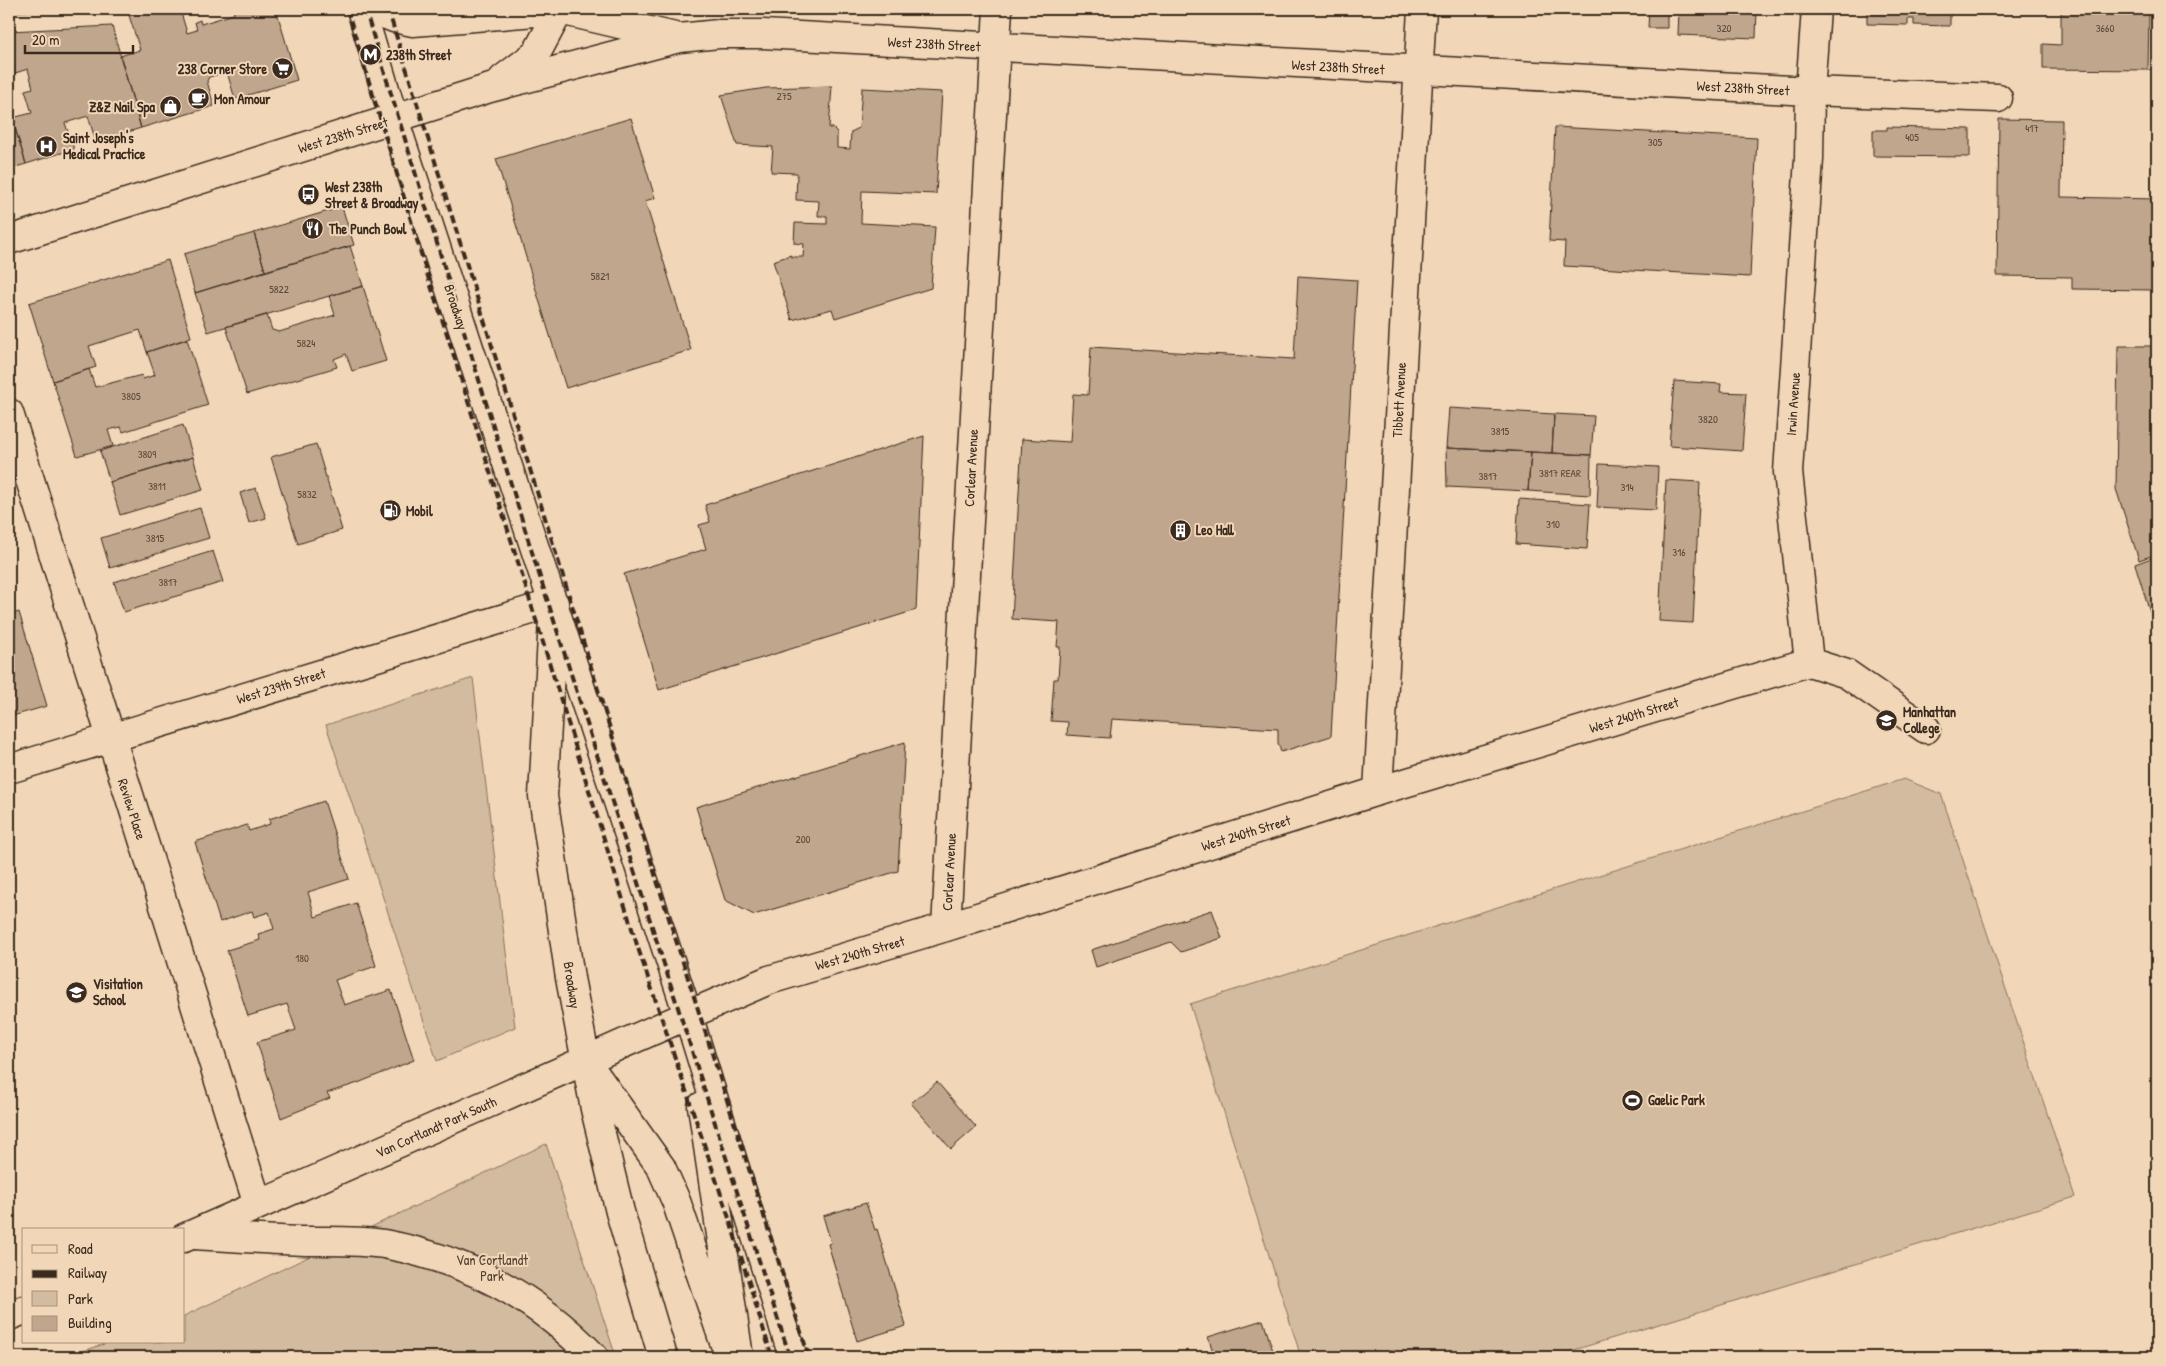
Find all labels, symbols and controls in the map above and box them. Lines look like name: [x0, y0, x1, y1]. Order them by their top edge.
house number: 320: [1716, 21, 1732, 35]
house number: 3660: [2096, 21, 2114, 35]
scale bar: [25, 22, 132, 54]
text: 20 m: [32, 29, 59, 50]
street label: West 238th Street: [887, 32, 981, 55]
metro station icon: 238th Street: [358, 43, 382, 67]
place label: 238th Street: [386, 45, 453, 64]
street label: West 238th Street: [1291, 55, 1385, 78]
supermarket icon: 238 Corner Store: [271, 57, 295, 81]
place label: 238 Corner Store: [178, 59, 267, 78]
street label: West 238th Street: [1696, 76, 1790, 99]
cafe icon: Mon Amour: [186, 87, 210, 111]
place label: Mon Amour: [214, 89, 271, 108]
house number: 275: [776, 89, 792, 103]
shop icon: Z&Z Nail Spa: [159, 95, 183, 119]
place label: Z&Z Nail Spa: [89, 97, 156, 118]
street label: West 238th Street: [296, 112, 390, 157]
house number: 417: [2025, 121, 2039, 135]
place label: Saint Joseph's Medical Practice: [63, 128, 146, 163]
house number: 405: [1905, 130, 1919, 144]
hospital icon: Saint Joseph's Medical Practice: [35, 134, 59, 158]
house number: 305: [1648, 135, 1663, 149]
place label: West 238th Street & Broadway: [325, 177, 418, 214]
bus stop icon: West 238th Street & Broadway: [297, 183, 321, 207]
restaurant icon: The Punch Bowl: [301, 217, 325, 241]
place label: The Punch Bowl: [328, 219, 407, 238]
house number: 5821: [591, 269, 609, 283]
house number: 5822: [269, 282, 289, 296]
street label: Broadway: [439, 282, 473, 332]
house number: 5824: [297, 336, 315, 350]
street label: Tibbett Avenue: [1387, 362, 1410, 438]
street label: Irwin Avenue: [1781, 371, 1804, 436]
house number: 3805: [121, 389, 141, 403]
house number: 3820: [1698, 412, 1718, 426]
house number: 3815: [1491, 424, 1510, 438]
street label: Corlear Avenue: [959, 428, 982, 507]
house number: 3809: [138, 447, 156, 461]
house number: 3817 REAR: [1539, 466, 1581, 480]
house number: 3817: [1478, 469, 1498, 483]
house number: 3811: [148, 479, 166, 493]
house number: 314: [1620, 480, 1634, 494]
house number: 5832: [297, 487, 317, 501]
fuel station icon: Mobil: [378, 499, 402, 523]
place label: Mobil: [406, 501, 433, 520]
house number: 310: [1546, 517, 1560, 531]
building icon: Leo Hall: [1168, 518, 1192, 542]
place label: Leo Hall: [1196, 520, 1235, 539]
house number: 3815: [146, 531, 165, 545]
house number: 316: [1672, 545, 1686, 559]
house number: 3817: [158, 575, 178, 589]
street label: West 239th Street: [234, 663, 328, 708]
street label: West 240th Street: [1587, 692, 1681, 737]
place label: Manhattan College: [1903, 702, 1956, 739]
school or university icon: Manhattan College: [1875, 708, 1899, 732]
street label: Review Place: [114, 776, 151, 842]
street label: West 240th Street: [1199, 810, 1293, 855]
house number: 200: [795, 832, 811, 846]
street label: Corlear Avenue: [937, 832, 960, 911]
street label: West 240th Street: [813, 931, 907, 974]
house number: 180: [295, 951, 309, 965]
street label: Broadway: [558, 960, 586, 1010]
place label: Visitation School: [93, 974, 143, 1009]
school or university icon: Visitation School: [65, 980, 89, 1004]
sports icon: Gaelic Park: [1620, 1088, 1644, 1112]
place label: Gaelic Park: [1648, 1090, 1705, 1109]
street label: Van Cortlandt Park South: [372, 1091, 499, 1162]
legend: [22, 1228, 185, 1344]
text: Road: [68, 1238, 93, 1259]
park label: Van Cortlandt Park: [456, 1250, 528, 1285]
text: Railway: [68, 1262, 107, 1283]
text: Park: [68, 1288, 93, 1309]
text: Building: [68, 1312, 112, 1333]

